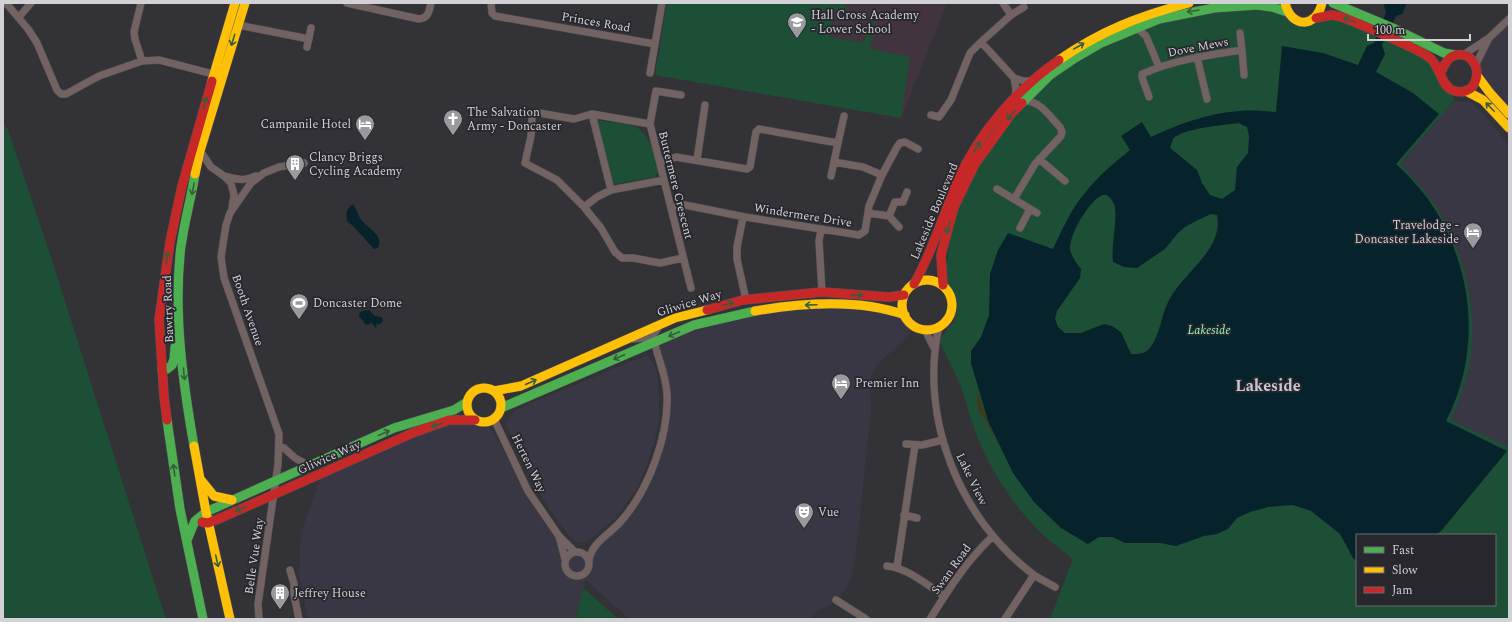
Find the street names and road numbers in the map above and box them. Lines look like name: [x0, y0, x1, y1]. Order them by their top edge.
street label: Princes Road: [560, 7, 632, 38]
street label: Dove Mews: [1166, 32, 1230, 63]
street label: Buttermere Crescent: [653, 129, 698, 241]
street label: Lakeside Boulevard: [905, 159, 964, 263]
street label: Windermere Drive: [753, 198, 853, 233]
street label: Booth Avenue: [226, 272, 269, 349]
street label: Bawtry Road: [158, 275, 179, 343]
street label: Gliwice Way: [654, 284, 725, 322]
street label: Herten Way: [506, 431, 552, 497]
street label: Gliwice Way: [295, 435, 365, 480]
street label: Lake View: [951, 450, 993, 509]
street label: Belle Vue Way: [240, 515, 269, 596]
street label: Swan Road: [927, 540, 976, 599]

